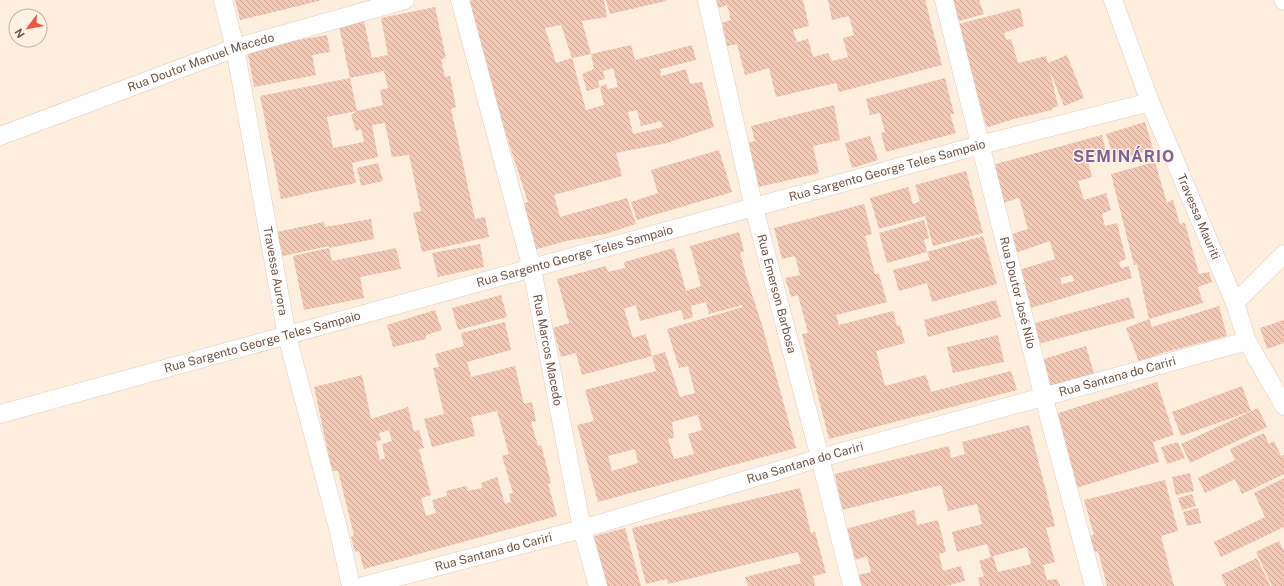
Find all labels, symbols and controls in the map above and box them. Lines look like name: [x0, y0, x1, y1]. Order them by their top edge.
north arrow: [8, 8, 48, 48]
text: N: [12, 26, 27, 40]
street label: Rua Doutor Manuel Macedo: [126, 30, 276, 95]
street label: Rua Sargento George Teles Sampaio: [787, 137, 987, 204]
district label: SEMINÁRIO: [1073, 146, 1175, 166]
street label: Travessa Mauriti: [1174, 172, 1223, 262]
street label: Rua Sargento George Teles Sampaio: [475, 223, 675, 290]
street label: Travessa Aurora: [260, 225, 290, 316]
street label: Rua Emerson Barbosa: [754, 233, 799, 355]
street label: Rua Doutor José Nilo: [997, 235, 1038, 351]
street label: Rua Marcos Macedo: [530, 293, 565, 407]
street label: Rua Sargento George Teles Sampaio: [162, 308, 362, 376]
street label: Rua Santana do Cariri: [1057, 354, 1177, 399]
street label: Rua Santana do Cariri: [745, 439, 865, 486]
street label: Rua Santana do Cariri: [434, 530, 554, 574]

